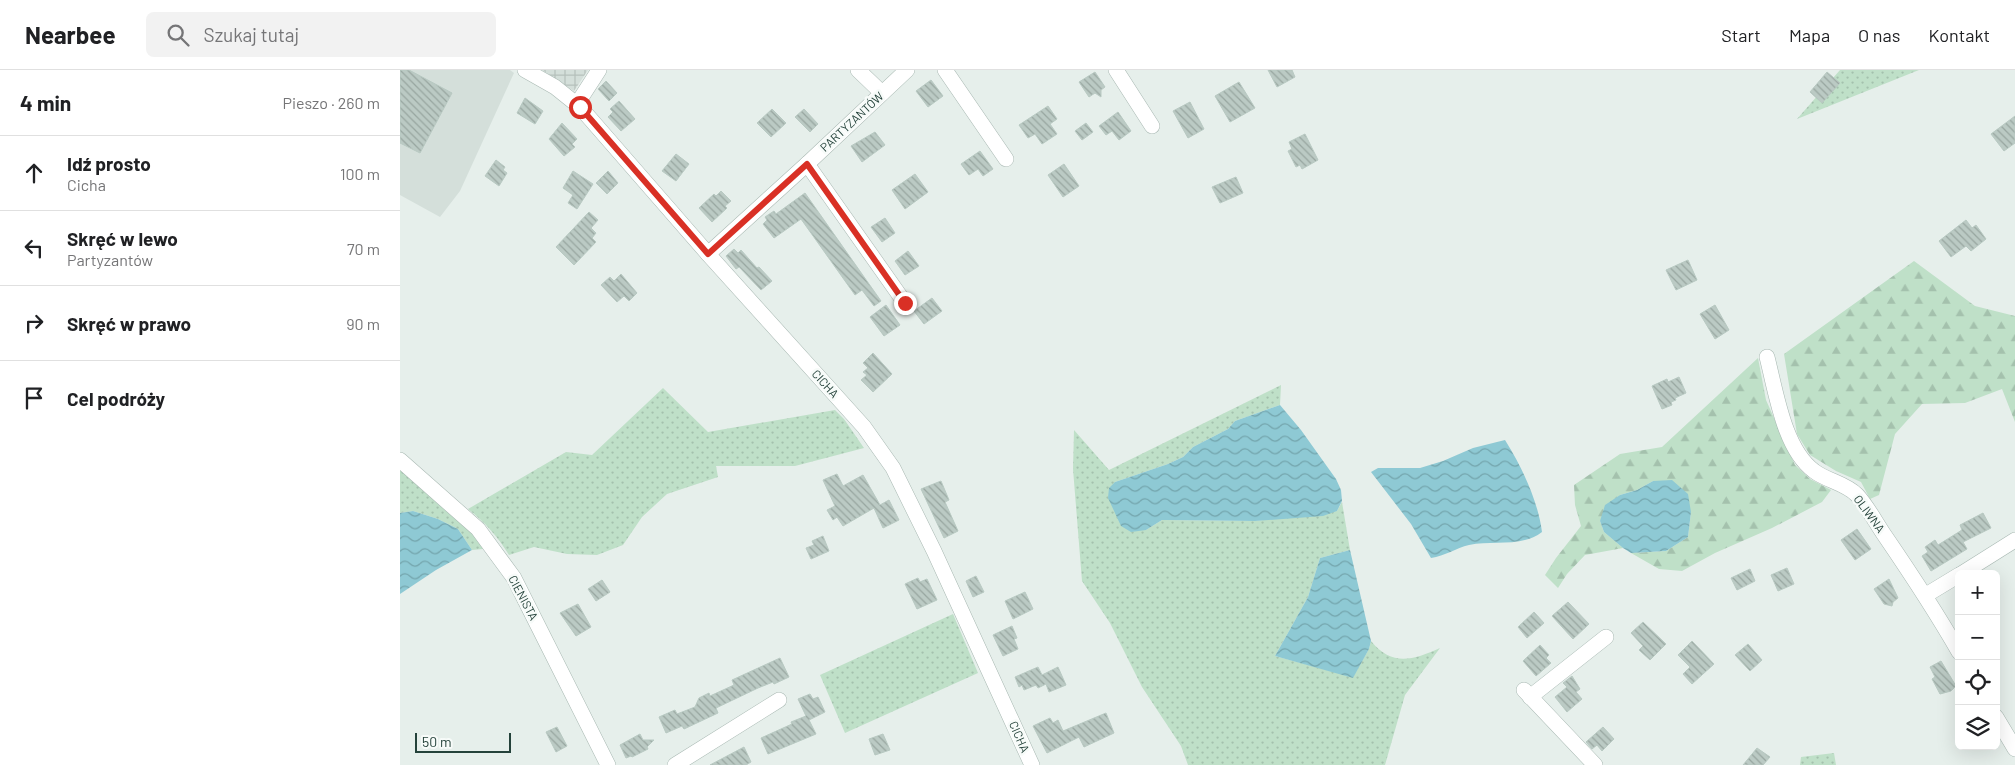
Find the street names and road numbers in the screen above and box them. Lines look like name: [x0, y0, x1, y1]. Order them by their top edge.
street label: PARTYZANTÓW: [817, 88, 886, 154]
street label: CICHA: [810, 366, 842, 400]
street label: OLIWNA: [1851, 492, 1888, 535]
street label: CIENISTA: [506, 573, 542, 622]
street label: CICHA: [1007, 719, 1033, 754]

